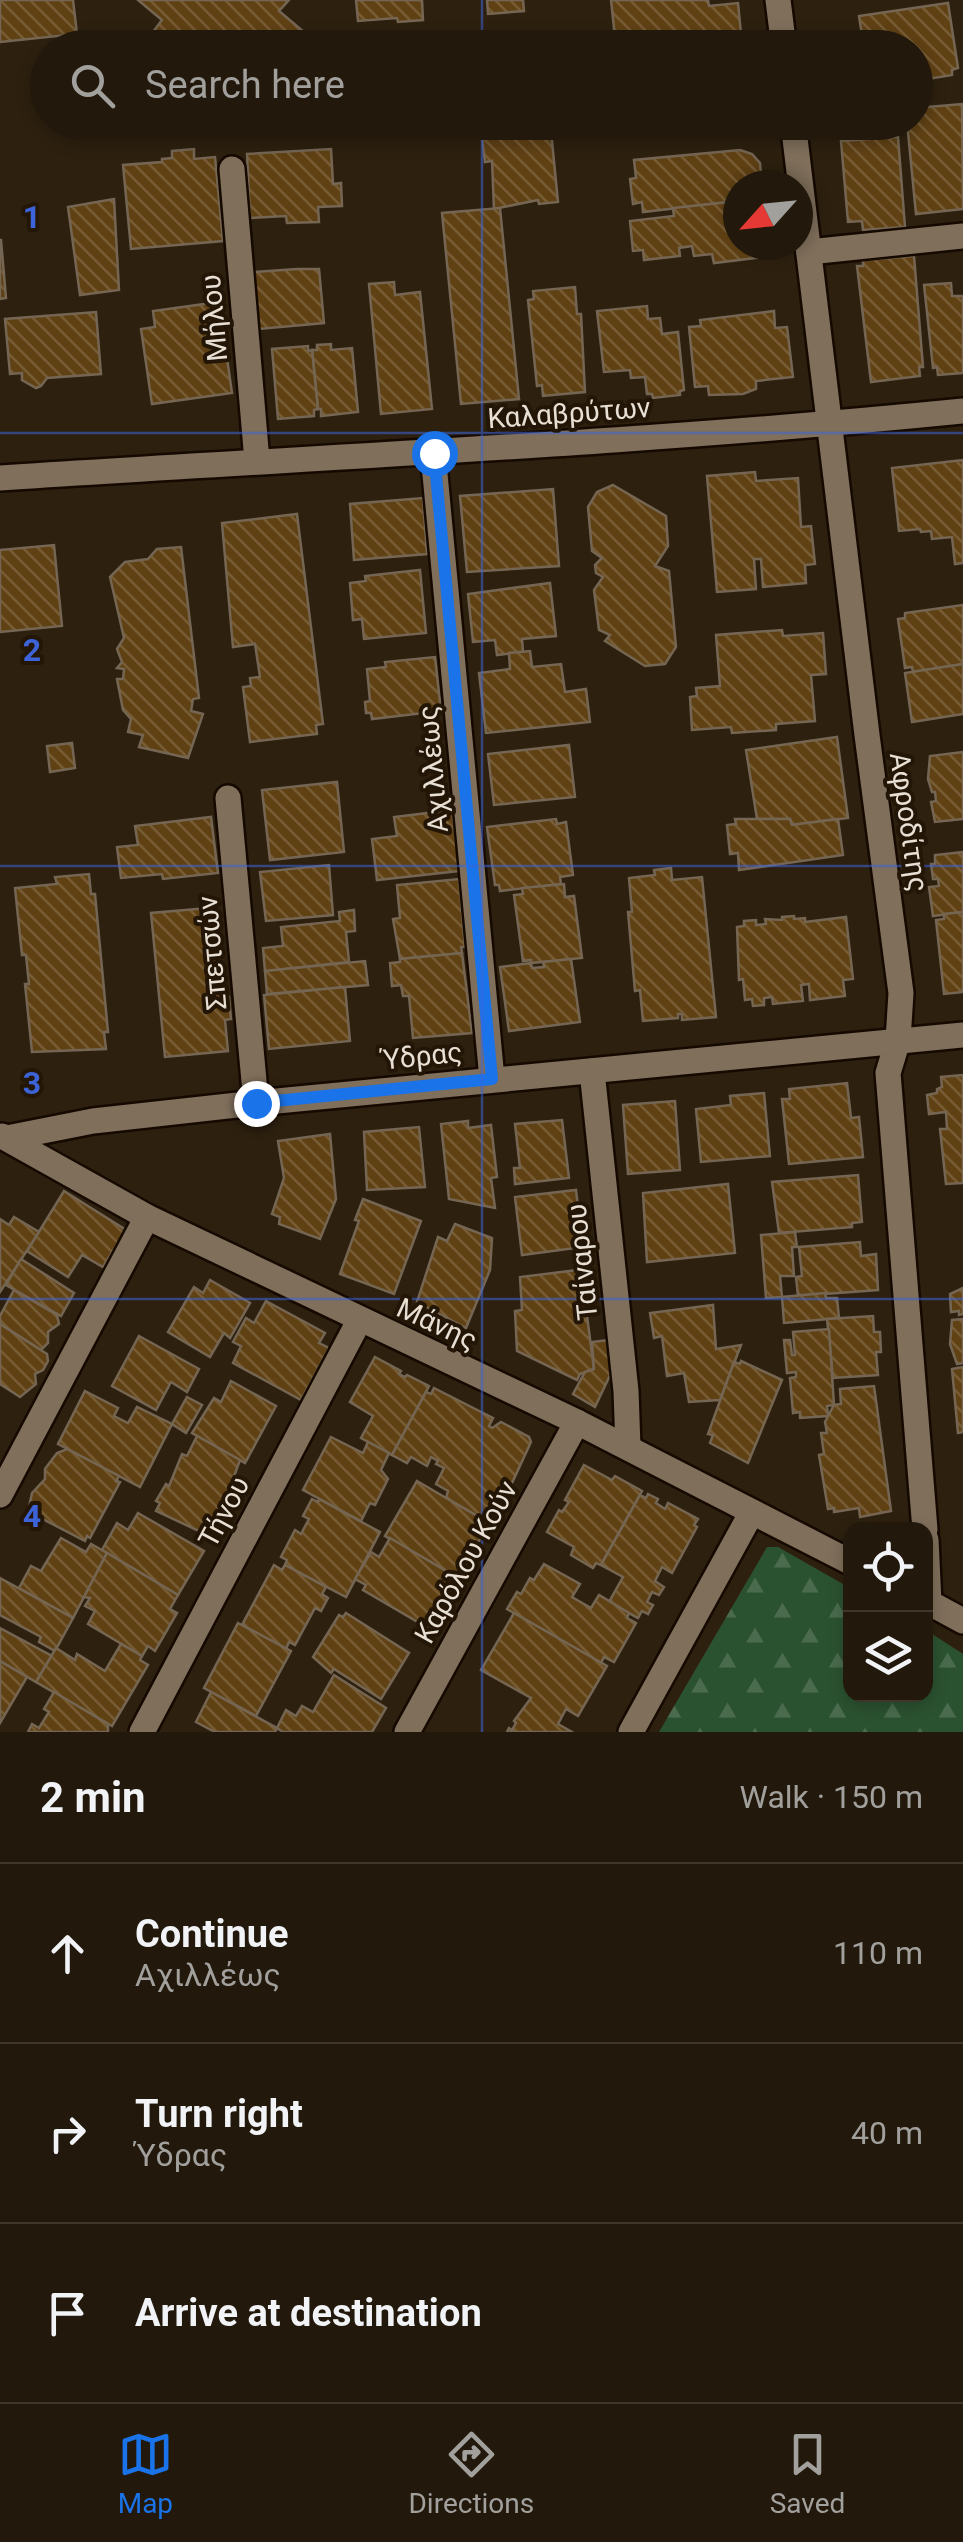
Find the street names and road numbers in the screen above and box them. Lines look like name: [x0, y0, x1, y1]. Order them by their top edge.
street label: Μήλου: [194, 273, 234, 363]
street label: Καλαβρύτων: [486, 391, 652, 435]
street label: Αχιλλέως: [411, 704, 455, 834]
street label: Αφροδίτης: [883, 750, 935, 894]
street label: Σπετσών: [191, 894, 233, 1012]
street label: Ύδρας: [378, 1035, 464, 1077]
street label: Ταίναρου: [559, 1202, 605, 1322]
street label: Μάνης: [392, 1291, 482, 1357]
street label: Τήνου: [192, 1471, 256, 1553]
street label: Καρόλου Κούν: [408, 1475, 524, 1649]

